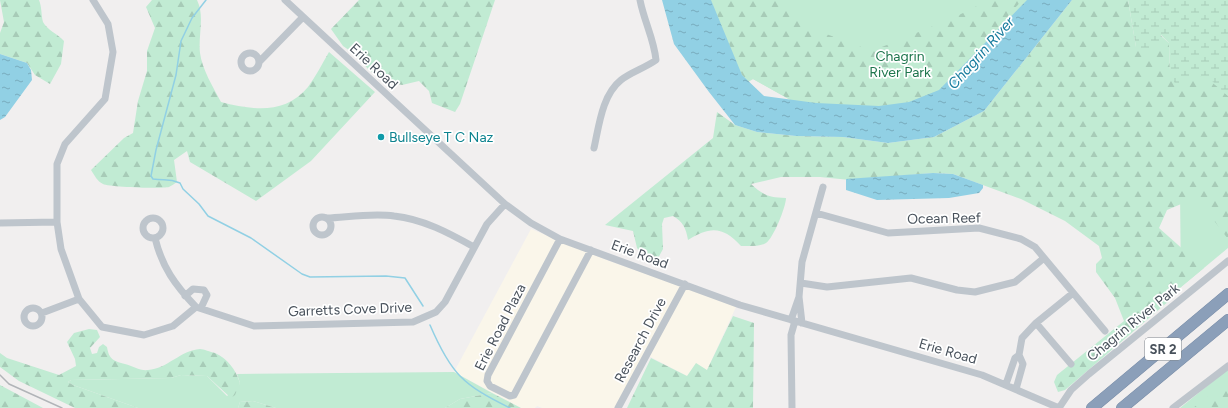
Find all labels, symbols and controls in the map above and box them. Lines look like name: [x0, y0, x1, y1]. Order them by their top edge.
water label: Chagrin River: [944, 12, 1019, 93]
street label: Erie Road: [346, 40, 401, 93]
park label: Chagrin River Park: [869, 48, 931, 81]
place label: Bullseye T C Naz: [389, 129, 494, 146]
marker: Bullseye T C Naz: [376, 132, 386, 142]
street label: Ocean Reef: [907, 209, 982, 228]
street label: Erie Road: [609, 236, 671, 273]
street label: Chagrin River Park: [1084, 280, 1183, 365]
street label: Erie Road Plaza: [471, 281, 530, 374]
street label: Research Drive: [611, 295, 670, 386]
street label: Garretts Cove Drive: [288, 299, 413, 320]
street label: Erie Road: [917, 335, 979, 368]
road number: SR 2: [1145, 338, 1181, 360]

